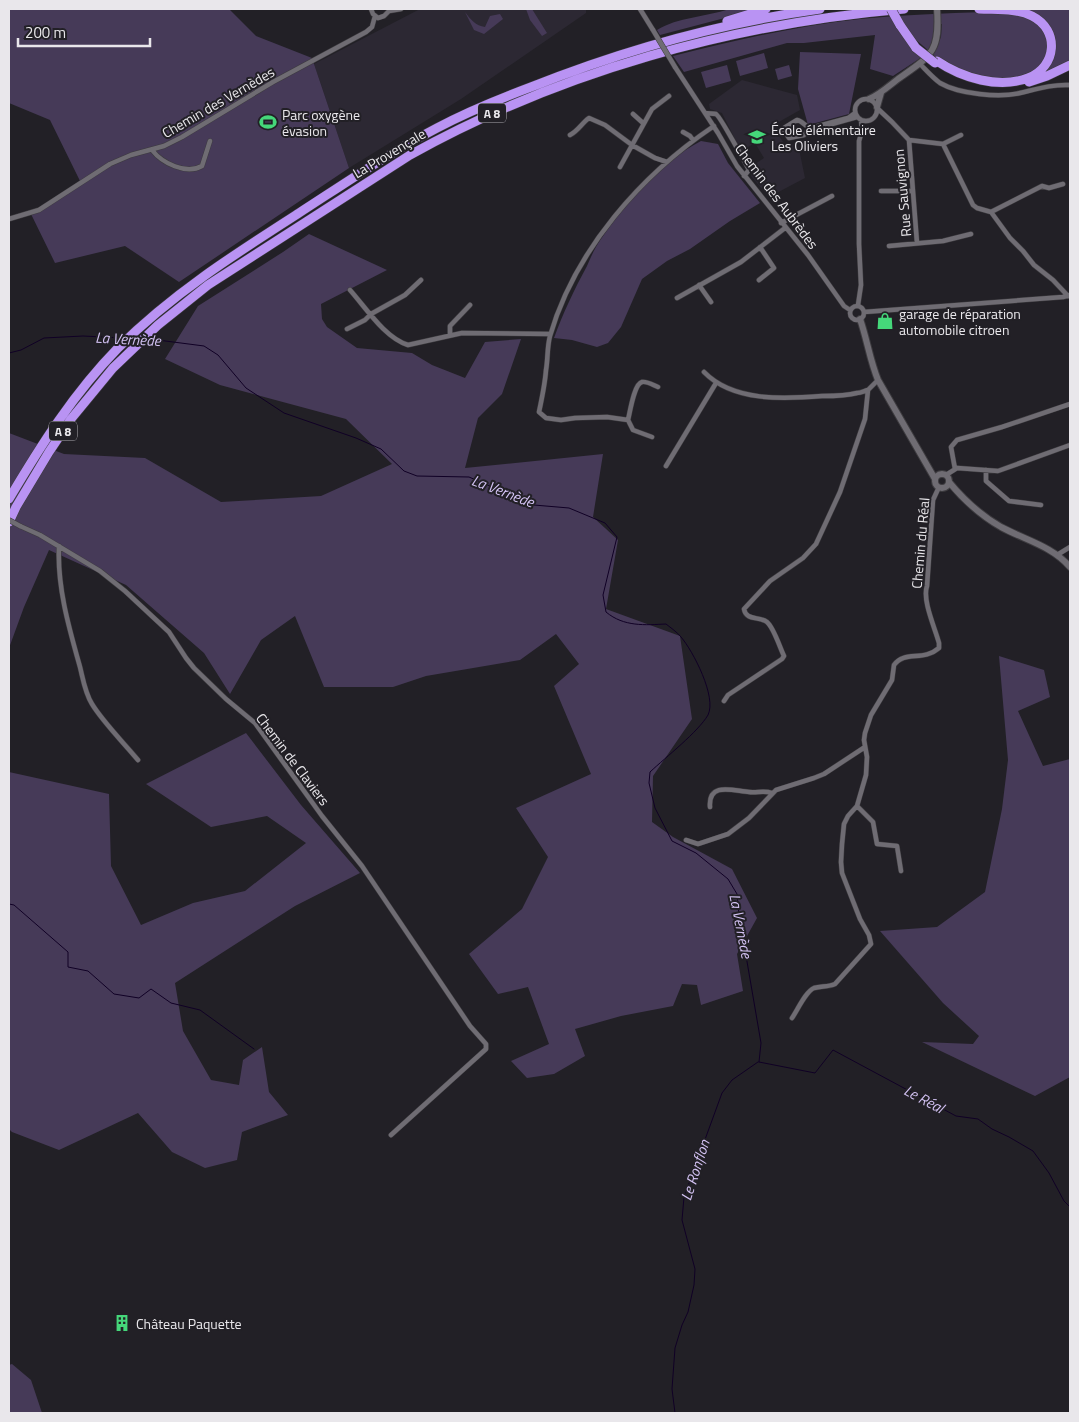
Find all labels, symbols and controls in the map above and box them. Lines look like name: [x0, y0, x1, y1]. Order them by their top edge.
scale bar: [18, 15, 150, 47]
text: 200 m: [25, 21, 66, 44]
street label: Chemin des Vernèdes: [158, 61, 278, 143]
place label: Parc oxygène évasion: [282, 104, 360, 141]
road number: A 8: [478, 104, 506, 122]
sports icon: Parc oxygène évasion: [258, 112, 278, 132]
place label: École élémentaire Les Oliviers: [771, 119, 876, 156]
street label: La Provençale: [349, 123, 429, 183]
school or university icon: École élémentaire Les Oliviers: [747, 127, 767, 147]
street label: Chemin des Aubrèdes: [730, 139, 824, 253]
street label: Rue Sauvignon: [888, 148, 916, 238]
place label: garage de réparation automobile citroen: [899, 303, 1021, 340]
shop icon: garage de réparation automobile citroen: [875, 311, 895, 331]
water label: La Vernède: [95, 326, 162, 352]
road number: A 8: [49, 422, 77, 441]
water label: La Vernède: [468, 469, 539, 514]
street label: Chemin du Réal: [906, 497, 934, 589]
street label: Chemin de Claviers: [251, 708, 335, 810]
water label: La Vernède: [723, 892, 759, 961]
water label: Le Réal: [900, 1079, 950, 1120]
water label: Le Ronflon: [674, 1136, 716, 1203]
building icon: Château Paquette: [112, 1313, 132, 1333]
place label: Château Paquette: [136, 1313, 242, 1334]

